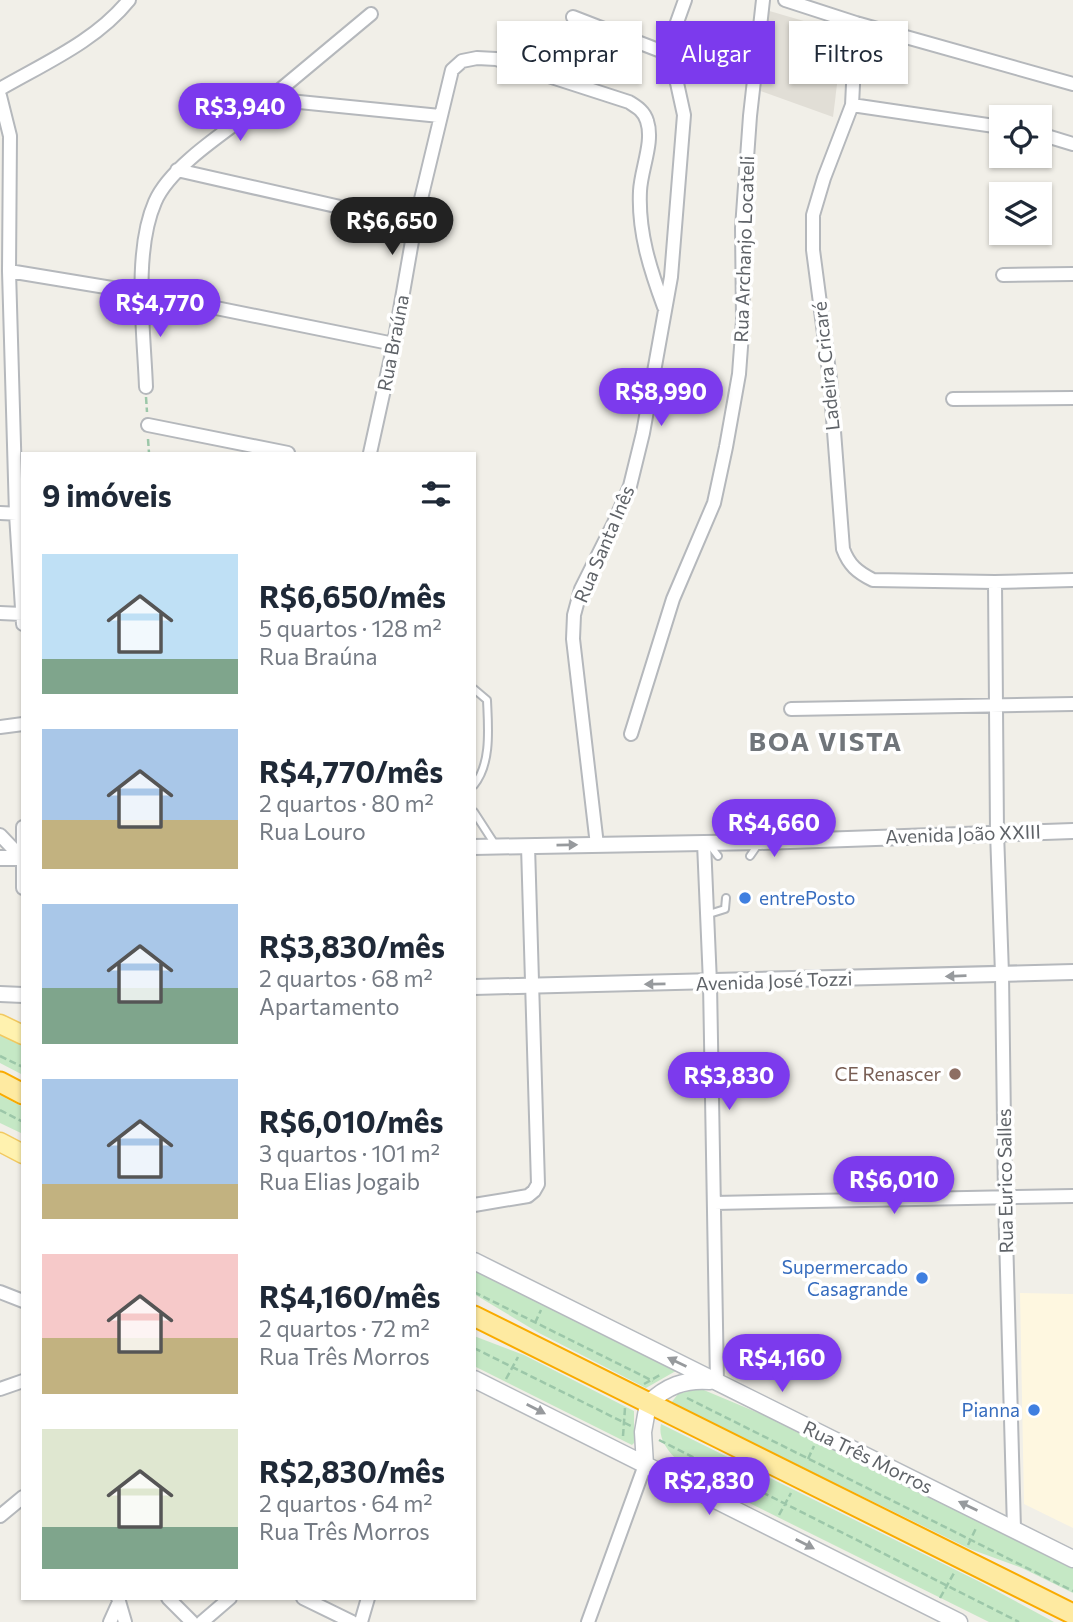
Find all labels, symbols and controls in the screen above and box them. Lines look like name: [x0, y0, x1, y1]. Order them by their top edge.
chip: Comprar: [497, 21, 642, 84]
chip: Alugar: [656, 21, 775, 84]
chip: Filtros: [789, 21, 908, 84]
pin: R$3,940: [175, 83, 305, 143]
text: R$3,940: [194, 92, 286, 120]
map controls: [989, 105, 1052, 245]
button: locate: [989, 105, 1052, 168]
street label: Rua Archanjo Locateli: [729, 155, 758, 343]
button: layers: [989, 182, 1052, 245]
pin: R$6,650: [327, 198, 457, 257]
text: R$6,650: [346, 206, 438, 234]
pin: R$4,770: [95, 280, 225, 339]
text: R$4,770: [115, 288, 205, 316]
street label: Rua Braúna: [372, 293, 413, 393]
street label: Ladeira Cricaré: [807, 300, 844, 432]
pin: R$8,990: [596, 368, 726, 428]
text: R$8,990: [615, 377, 707, 405]
icon: filters: [417, 475, 455, 513]
text: 9 imóveis: [42, 476, 172, 513]
street label: Rua Santa Inês: [569, 482, 639, 606]
text: R$6,650/mês: [259, 577, 446, 614]
icon: home: [98, 582, 182, 666]
text: 5 quartos · 128 m²: [259, 614, 442, 642]
text: Rua Braúna: [259, 642, 377, 670]
district label: BOA VISTA: [749, 725, 903, 756]
text: R$4,770/mês: [259, 752, 443, 789]
icon: home: [98, 757, 182, 841]
text: 2 quartos · 80 m²: [259, 789, 434, 817]
pin: R$4,660: [709, 800, 839, 859]
text: R$4,660: [728, 808, 820, 836]
text: Rua Louro: [259, 817, 366, 845]
street label: Avenida João XXIII: [885, 819, 1041, 848]
one-way arrow: [556, 839, 578, 851]
place label: entrePosto: [759, 886, 855, 909]
marker: entrePosto: [737, 890, 753, 906]
text: R$3,830/mês: [259, 927, 445, 964]
icon: home: [98, 932, 182, 1016]
text: 2 quartos · 68 m²: [259, 964, 433, 992]
street label: Avenida José Tozzi: [695, 966, 853, 995]
one-way arrow: [945, 970, 967, 981]
one-way arrow: [644, 978, 666, 990]
text: Apartamento: [259, 992, 400, 1020]
pin: R$3,830: [664, 1052, 794, 1112]
text: R$3,830: [684, 1061, 774, 1089]
place label: CE Renascer: [834, 1062, 941, 1085]
marker: CE Renascer: [947, 1066, 963, 1082]
text: R$6,010/mês: [259, 1102, 444, 1139]
icon: home: [98, 1107, 182, 1191]
street label: Rua Eurico Salles: [992, 1108, 1017, 1254]
text: 3 quartos · 101 m²: [259, 1139, 440, 1167]
pin: R$6,010: [829, 1156, 959, 1216]
text: R$6,010: [849, 1165, 939, 1193]
text: Rua Elias Jogaib: [259, 1167, 420, 1195]
place label: Supermercado Casagrande: [782, 1255, 908, 1300]
marker: Supermercado Casagrande: [914, 1270, 930, 1286]
text: R$4,160/mês: [259, 1277, 441, 1314]
icon: home: [98, 1282, 182, 1366]
text: 2 quartos · 72 m²: [259, 1314, 430, 1342]
pin: R$4,160: [717, 1334, 847, 1394]
text: Rua Três Morros: [259, 1342, 430, 1370]
text: R$4,160: [738, 1343, 826, 1371]
one-way arrow: [667, 1356, 687, 1367]
place label: Pianna: [962, 1398, 1020, 1421]
marker: Pianna: [1026, 1402, 1042, 1418]
one-way arrow: [526, 1404, 546, 1415]
street label: Rua Três Morros: [800, 1415, 937, 1498]
text: R$2,830/mês: [259, 1452, 445, 1489]
icon: home: [98, 1457, 182, 1541]
pin: R$2,830: [644, 1458, 774, 1517]
text: R$2,830: [664, 1466, 754, 1494]
text: 2 quartos · 64 m²: [259, 1489, 433, 1517]
one-way arrow: [958, 1501, 978, 1512]
text: Rua Três Morros: [259, 1517, 430, 1545]
one-way arrow: [795, 1539, 815, 1550]

